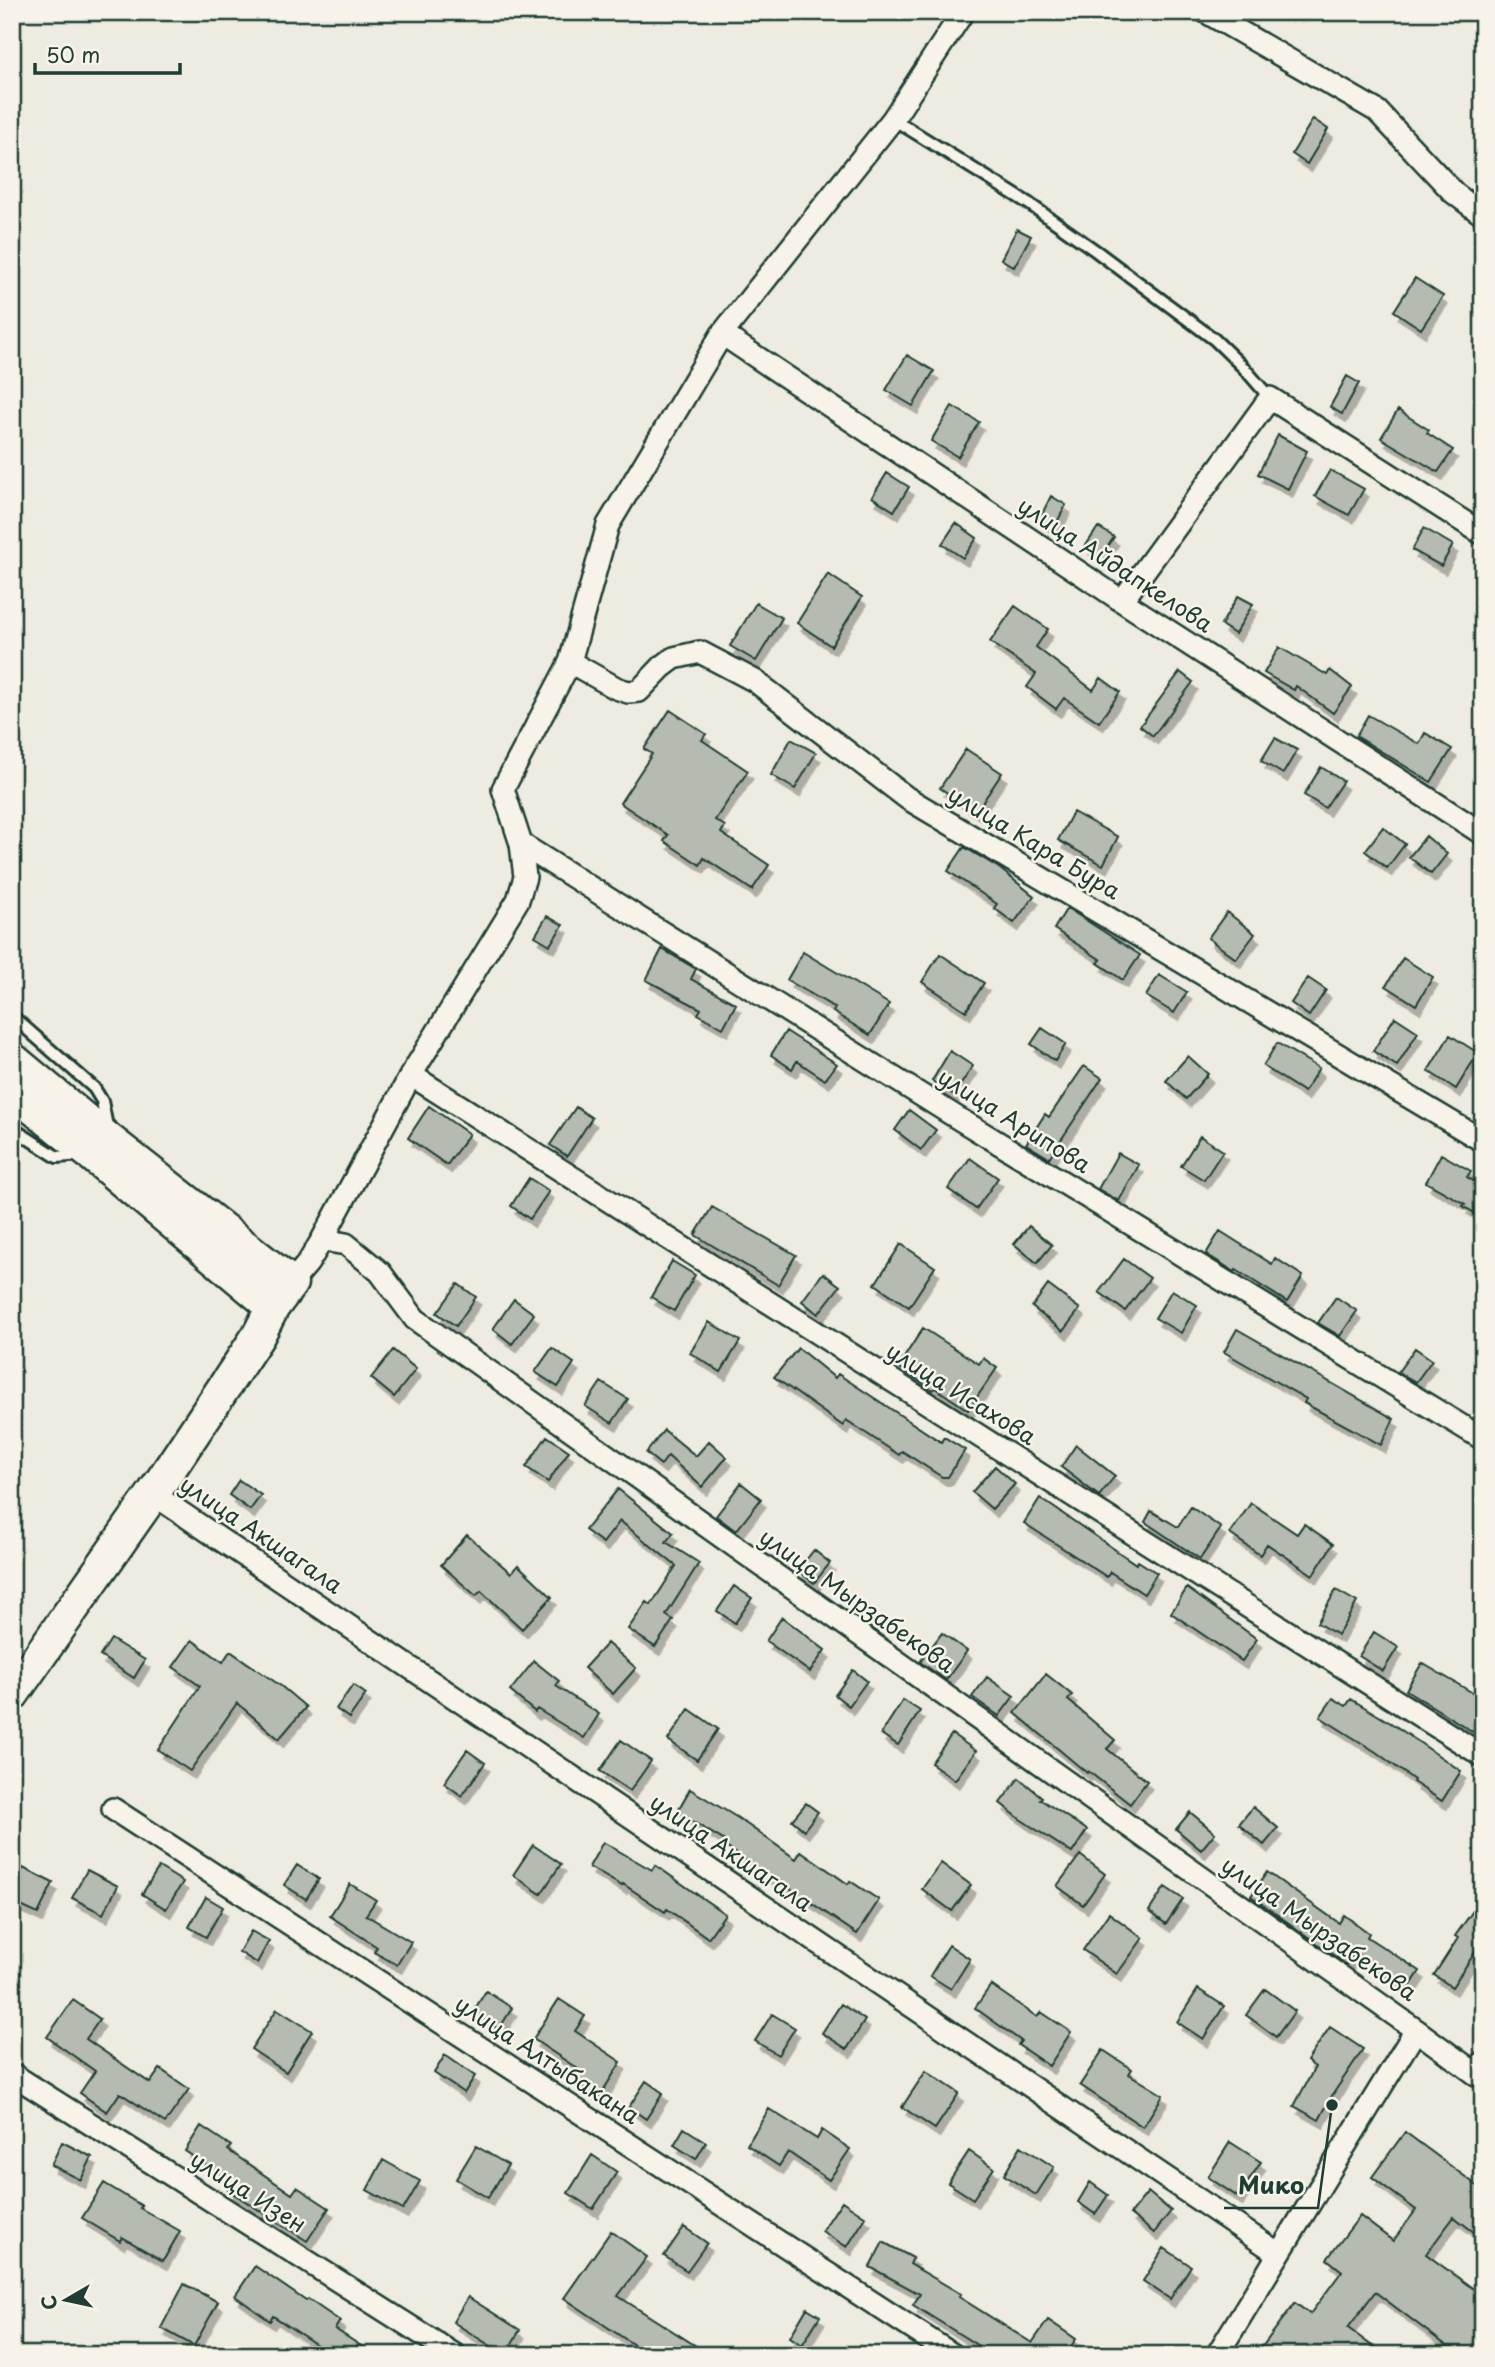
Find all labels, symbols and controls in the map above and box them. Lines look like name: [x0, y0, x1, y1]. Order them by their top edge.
scale bar: [35, 32, 180, 76]
text: 50 m: [46, 38, 100, 70]
street label: улица Айдапкелова: [1011, 487, 1221, 641]
street label: улица Кара Бура: [942, 776, 1128, 908]
street label: улица Арипова: [931, 1059, 1099, 1181]
street label: улица Исахова: [880, 1332, 1044, 1453]
street label: улица Акшагала: [173, 1466, 351, 1602]
street label: улица Мырзабекова: [753, 1519, 964, 1681]
street label: улица Акшагала: [643, 1784, 821, 1920]
street label: улица Мырзабекова: [1215, 1847, 1426, 2009]
street label: улица Алтыбакана: [448, 1986, 648, 2132]
street label: улица Изен: [184, 2141, 314, 2240]
callout: Мико: [1224, 2163, 1318, 2208]
text: Мико: [1238, 2166, 1304, 2202]
north arrow: [32, 2266, 102, 2336]
text: С: [33, 2294, 63, 2312]

